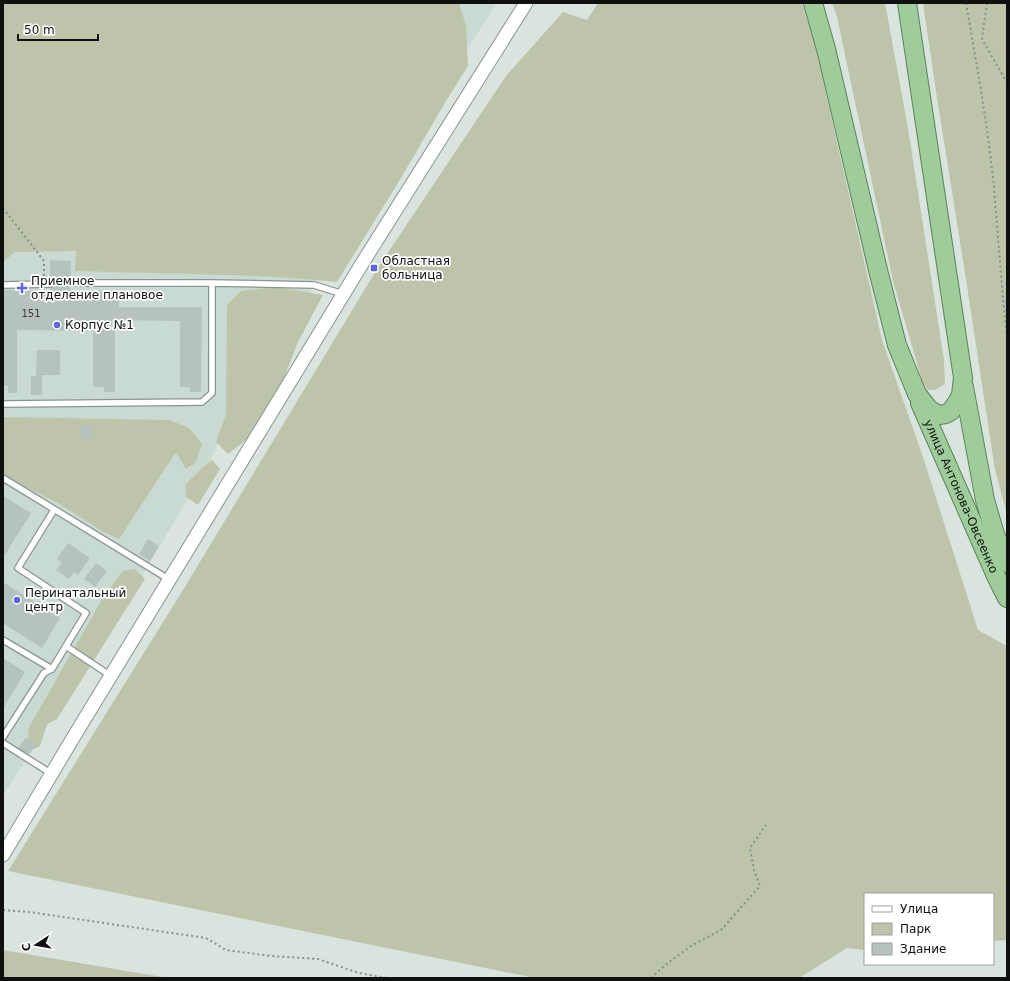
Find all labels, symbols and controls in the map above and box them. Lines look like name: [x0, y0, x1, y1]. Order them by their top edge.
scale bar: [18, 16, 98, 42]
text: 50 m: [24, 23, 55, 37]
place label: Областная больница: [382, 254, 450, 282]
marker: Областная больница: [369, 263, 379, 273]
place label: Приемное отделение плановое: [31, 274, 163, 302]
marker: Приемное отделение плановое: [16, 282, 28, 294]
house number: 151: [21, 308, 41, 319]
place label: Корпус №1: [65, 318, 134, 332]
marker: Корпус №1: [52, 320, 62, 330]
street label: улица Антонова-Овсеенко: [921, 417, 1001, 576]
place label: Перинатальный центр: [25, 586, 126, 614]
marker: Перинатальный центр: [12, 595, 22, 605]
legend: [864, 893, 994, 965]
text: Улица: [900, 902, 938, 916]
text: Парк: [900, 922, 931, 936]
north arrow: [16, 925, 56, 965]
text: С: [20, 942, 34, 952]
text: Здание: [900, 942, 946, 956]

